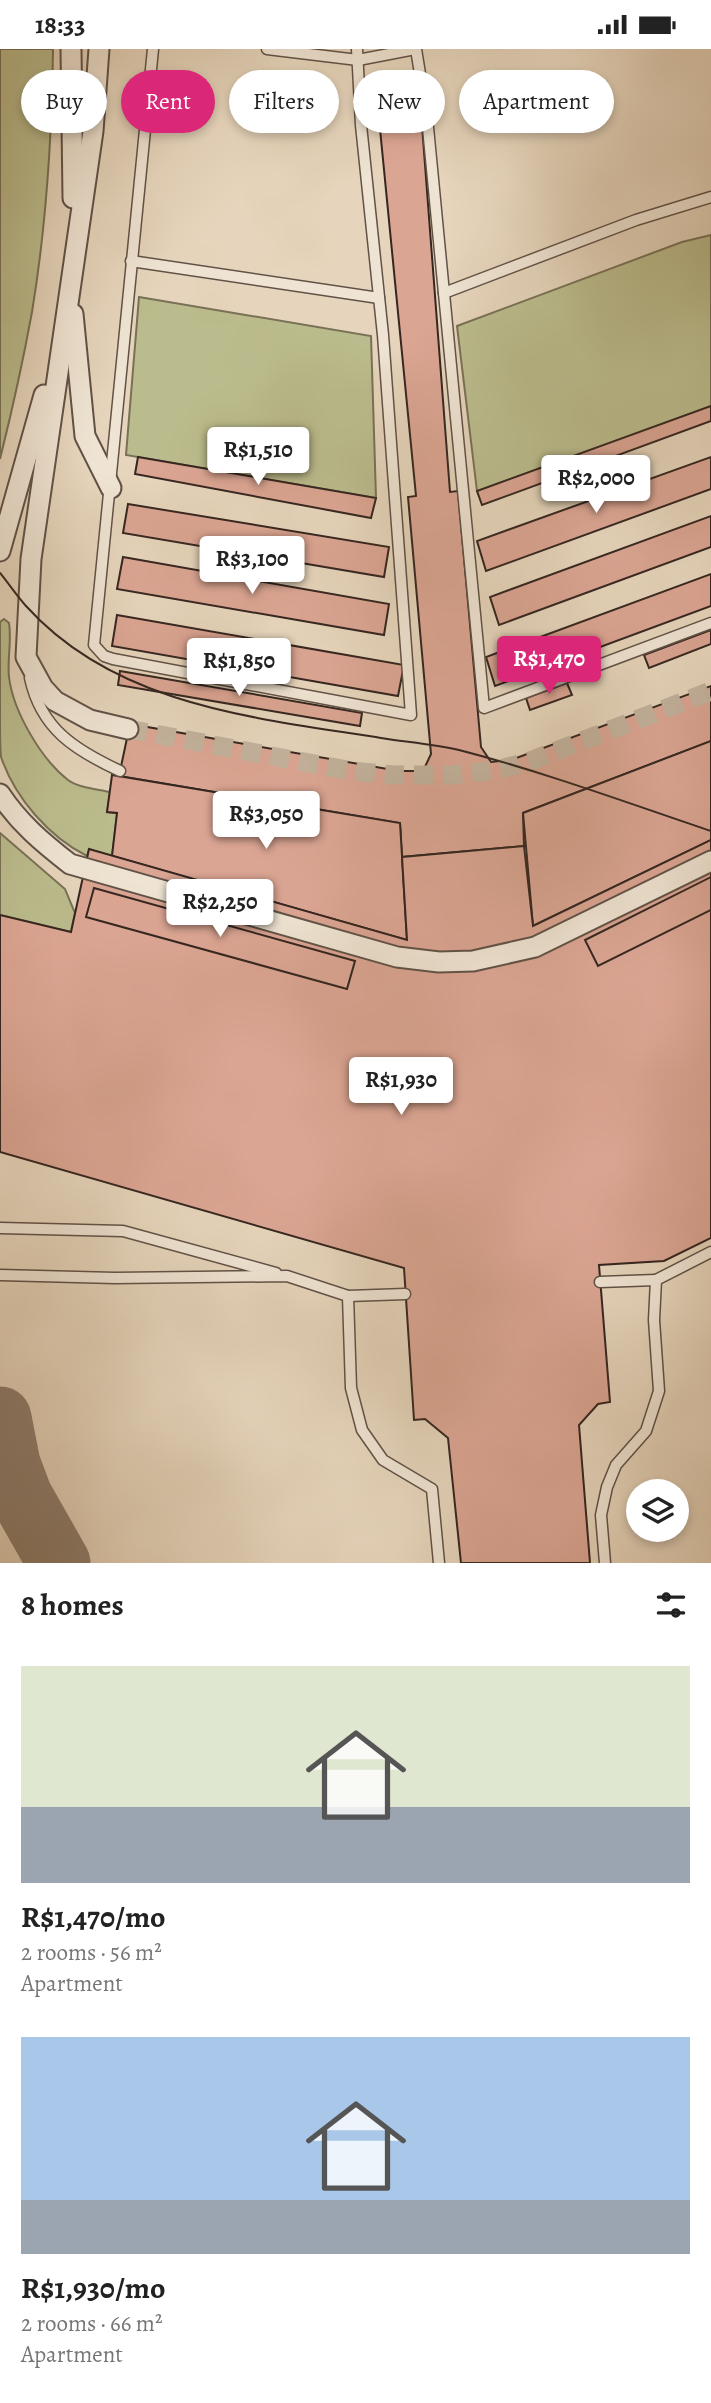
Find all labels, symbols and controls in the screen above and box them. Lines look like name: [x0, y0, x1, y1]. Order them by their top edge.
text: 18:33: [35, 7, 85, 42]
chip: Buy: [21, 70, 107, 133]
chip: Rent: [121, 70, 215, 133]
chip: Filters: [229, 70, 339, 133]
chip: New: [353, 70, 445, 133]
chip: Apartment: [459, 70, 614, 133]
pin: R$1,510: [193, 427, 323, 487]
text: R$1,510: [223, 434, 293, 465]
pin: R$2,000: [531, 455, 661, 515]
text: R$2,000: [557, 462, 635, 493]
pin: R$3,100: [187, 537, 317, 596]
text: R$3,100: [216, 543, 288, 574]
pin: R$1,470: [484, 637, 614, 696]
pin: R$1,850: [174, 639, 304, 698]
text: R$1,470: [513, 643, 585, 674]
text: R$1,850: [203, 645, 275, 676]
pin: R$3,050: [201, 791, 331, 851]
text: R$3,050: [229, 798, 303, 829]
pin: R$2,250: [155, 879, 285, 939]
text: R$2,250: [182, 886, 258, 917]
pin: R$1,930: [336, 1058, 466, 1117]
text: R$1,930: [365, 1064, 437, 1095]
map controls: [626, 1479, 689, 1542]
button: layers: [626, 1479, 689, 1542]
text: 8 homes: [21, 1585, 124, 1625]
icon: filters: [652, 1586, 690, 1624]
icon: home: [293, 1712, 419, 1838]
text: R$1,470/mo: [21, 1897, 166, 1937]
text: 2 rooms · 56 m²: [21, 1937, 162, 1968]
text: Apartment: [21, 1968, 123, 1999]
icon: home: [293, 2083, 419, 2209]
text: R$1,930/mo: [21, 2268, 165, 2308]
text: 2 rooms · 66 m²: [21, 2308, 163, 2339]
text: Apartment: [21, 2339, 123, 2370]

